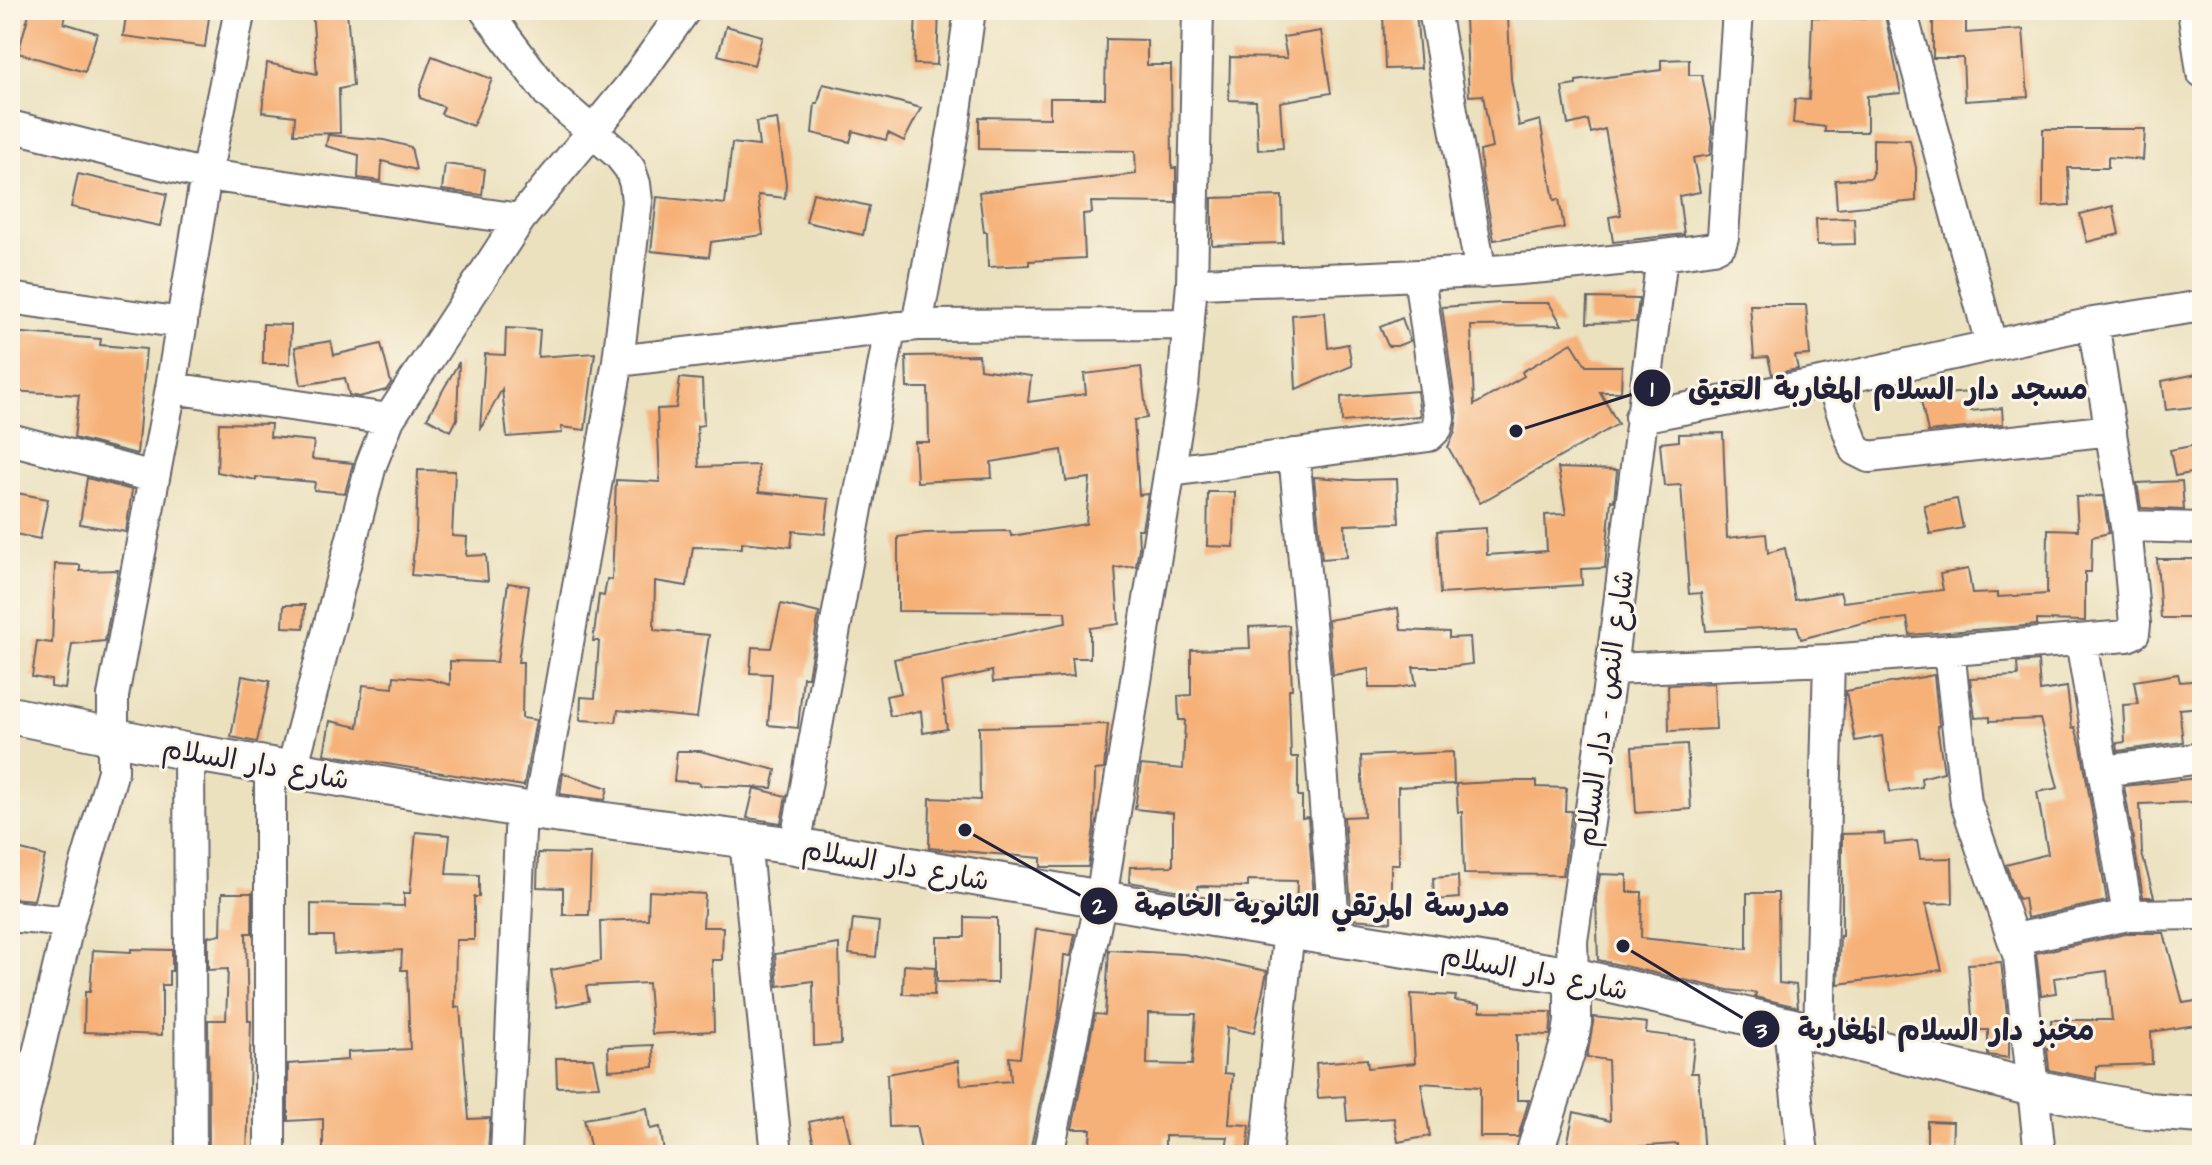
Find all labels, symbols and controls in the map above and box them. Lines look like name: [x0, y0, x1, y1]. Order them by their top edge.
callout: مسجد دار السلام المغاربة العتيق: [1632, 361, 2104, 415]
text: مسجد دار السلام المغاربة العتيق: [1688, 369, 2088, 411]
text: 1: [1650, 373, 1654, 407]
street label: شارع النص - دار السلام: [1567, 567, 1645, 849]
street label: شارع دار السلام: [159, 729, 352, 801]
street label: شارع دار السلام: [799, 830, 992, 902]
callout: مدرسة المرتقي الثانوية الخاصة: [1079, 879, 1526, 933]
text: مدرسة المرتقي الثانوية الخاصة: [1134, 886, 1510, 932]
text: 2: [1091, 890, 1106, 924]
street label: شارع دار السلام: [1438, 936, 1631, 1012]
callout: مخبز دار السلام المغاربة: [1741, 1002, 2110, 1056]
text: مخبز دار السلام المغاربة: [1798, 1010, 2094, 1052]
text: 3: [1754, 1014, 1768, 1048]

